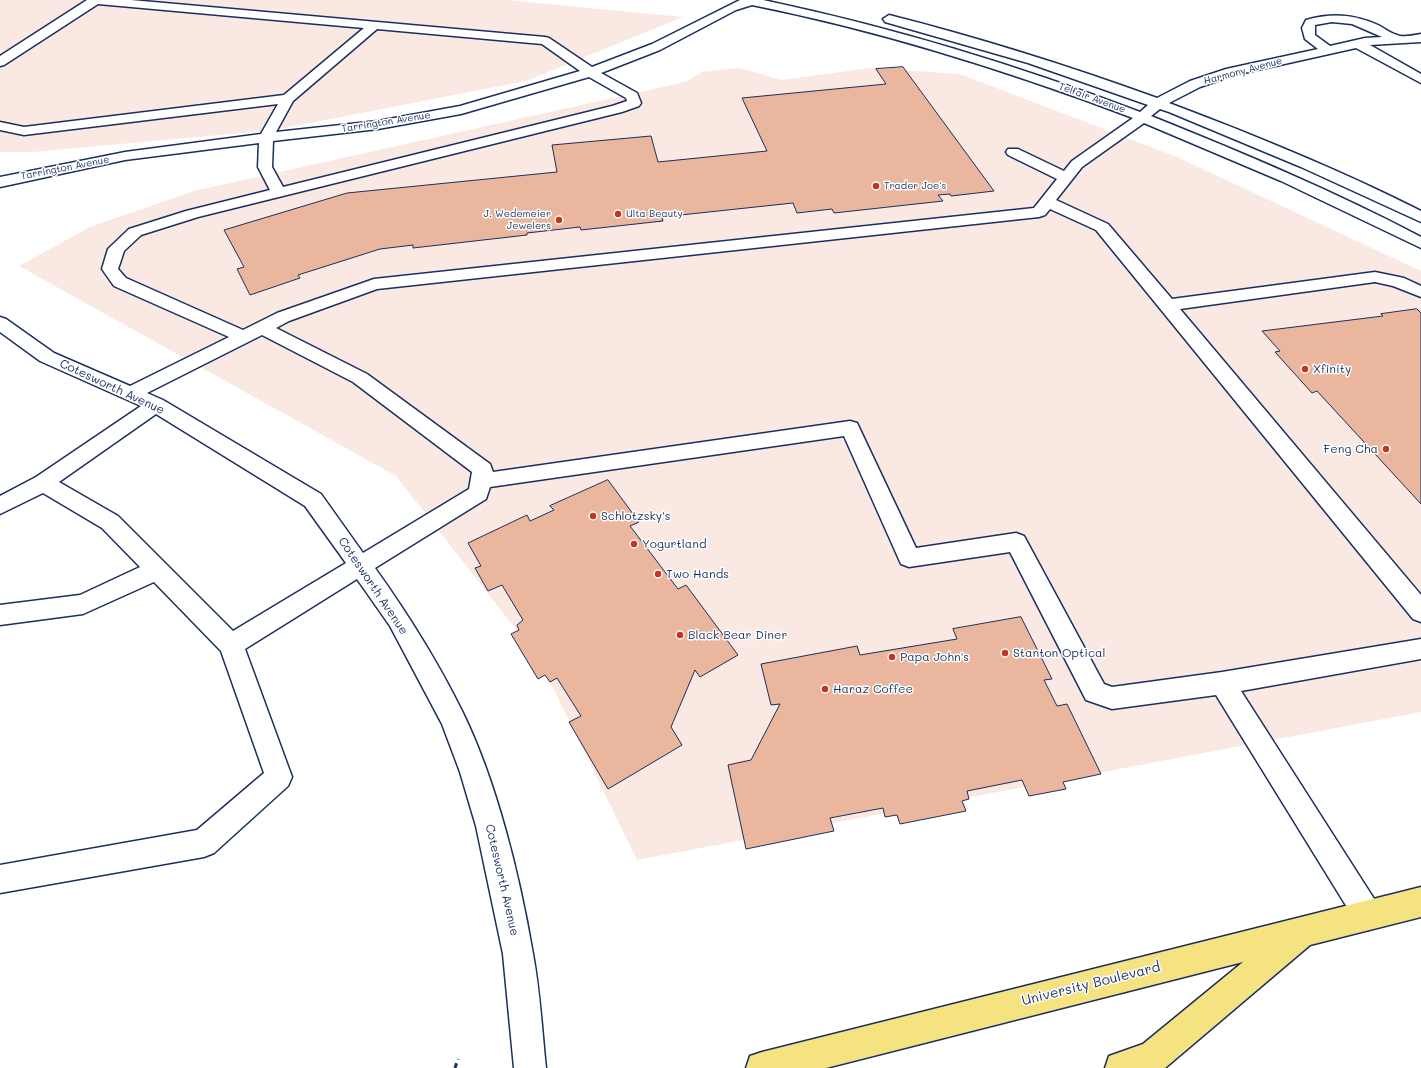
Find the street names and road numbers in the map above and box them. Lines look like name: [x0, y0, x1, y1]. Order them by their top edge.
street label: Harmony Avenue: [1202, 55, 1284, 87]
street label: Telfair Avenue: [1057, 80, 1127, 116]
street label: Tarrington Avenue: [341, 109, 431, 135]
street label: Tarrington Avenue: [20, 154, 110, 182]
street label: Cotesworth Avenue: [57, 356, 167, 418]
street label: Cotesworth Avenue: [335, 535, 411, 637]
street label: Cotesworth Avenue: [482, 823, 522, 937]
street label: University Boulevard: [1020, 959, 1162, 1009]

